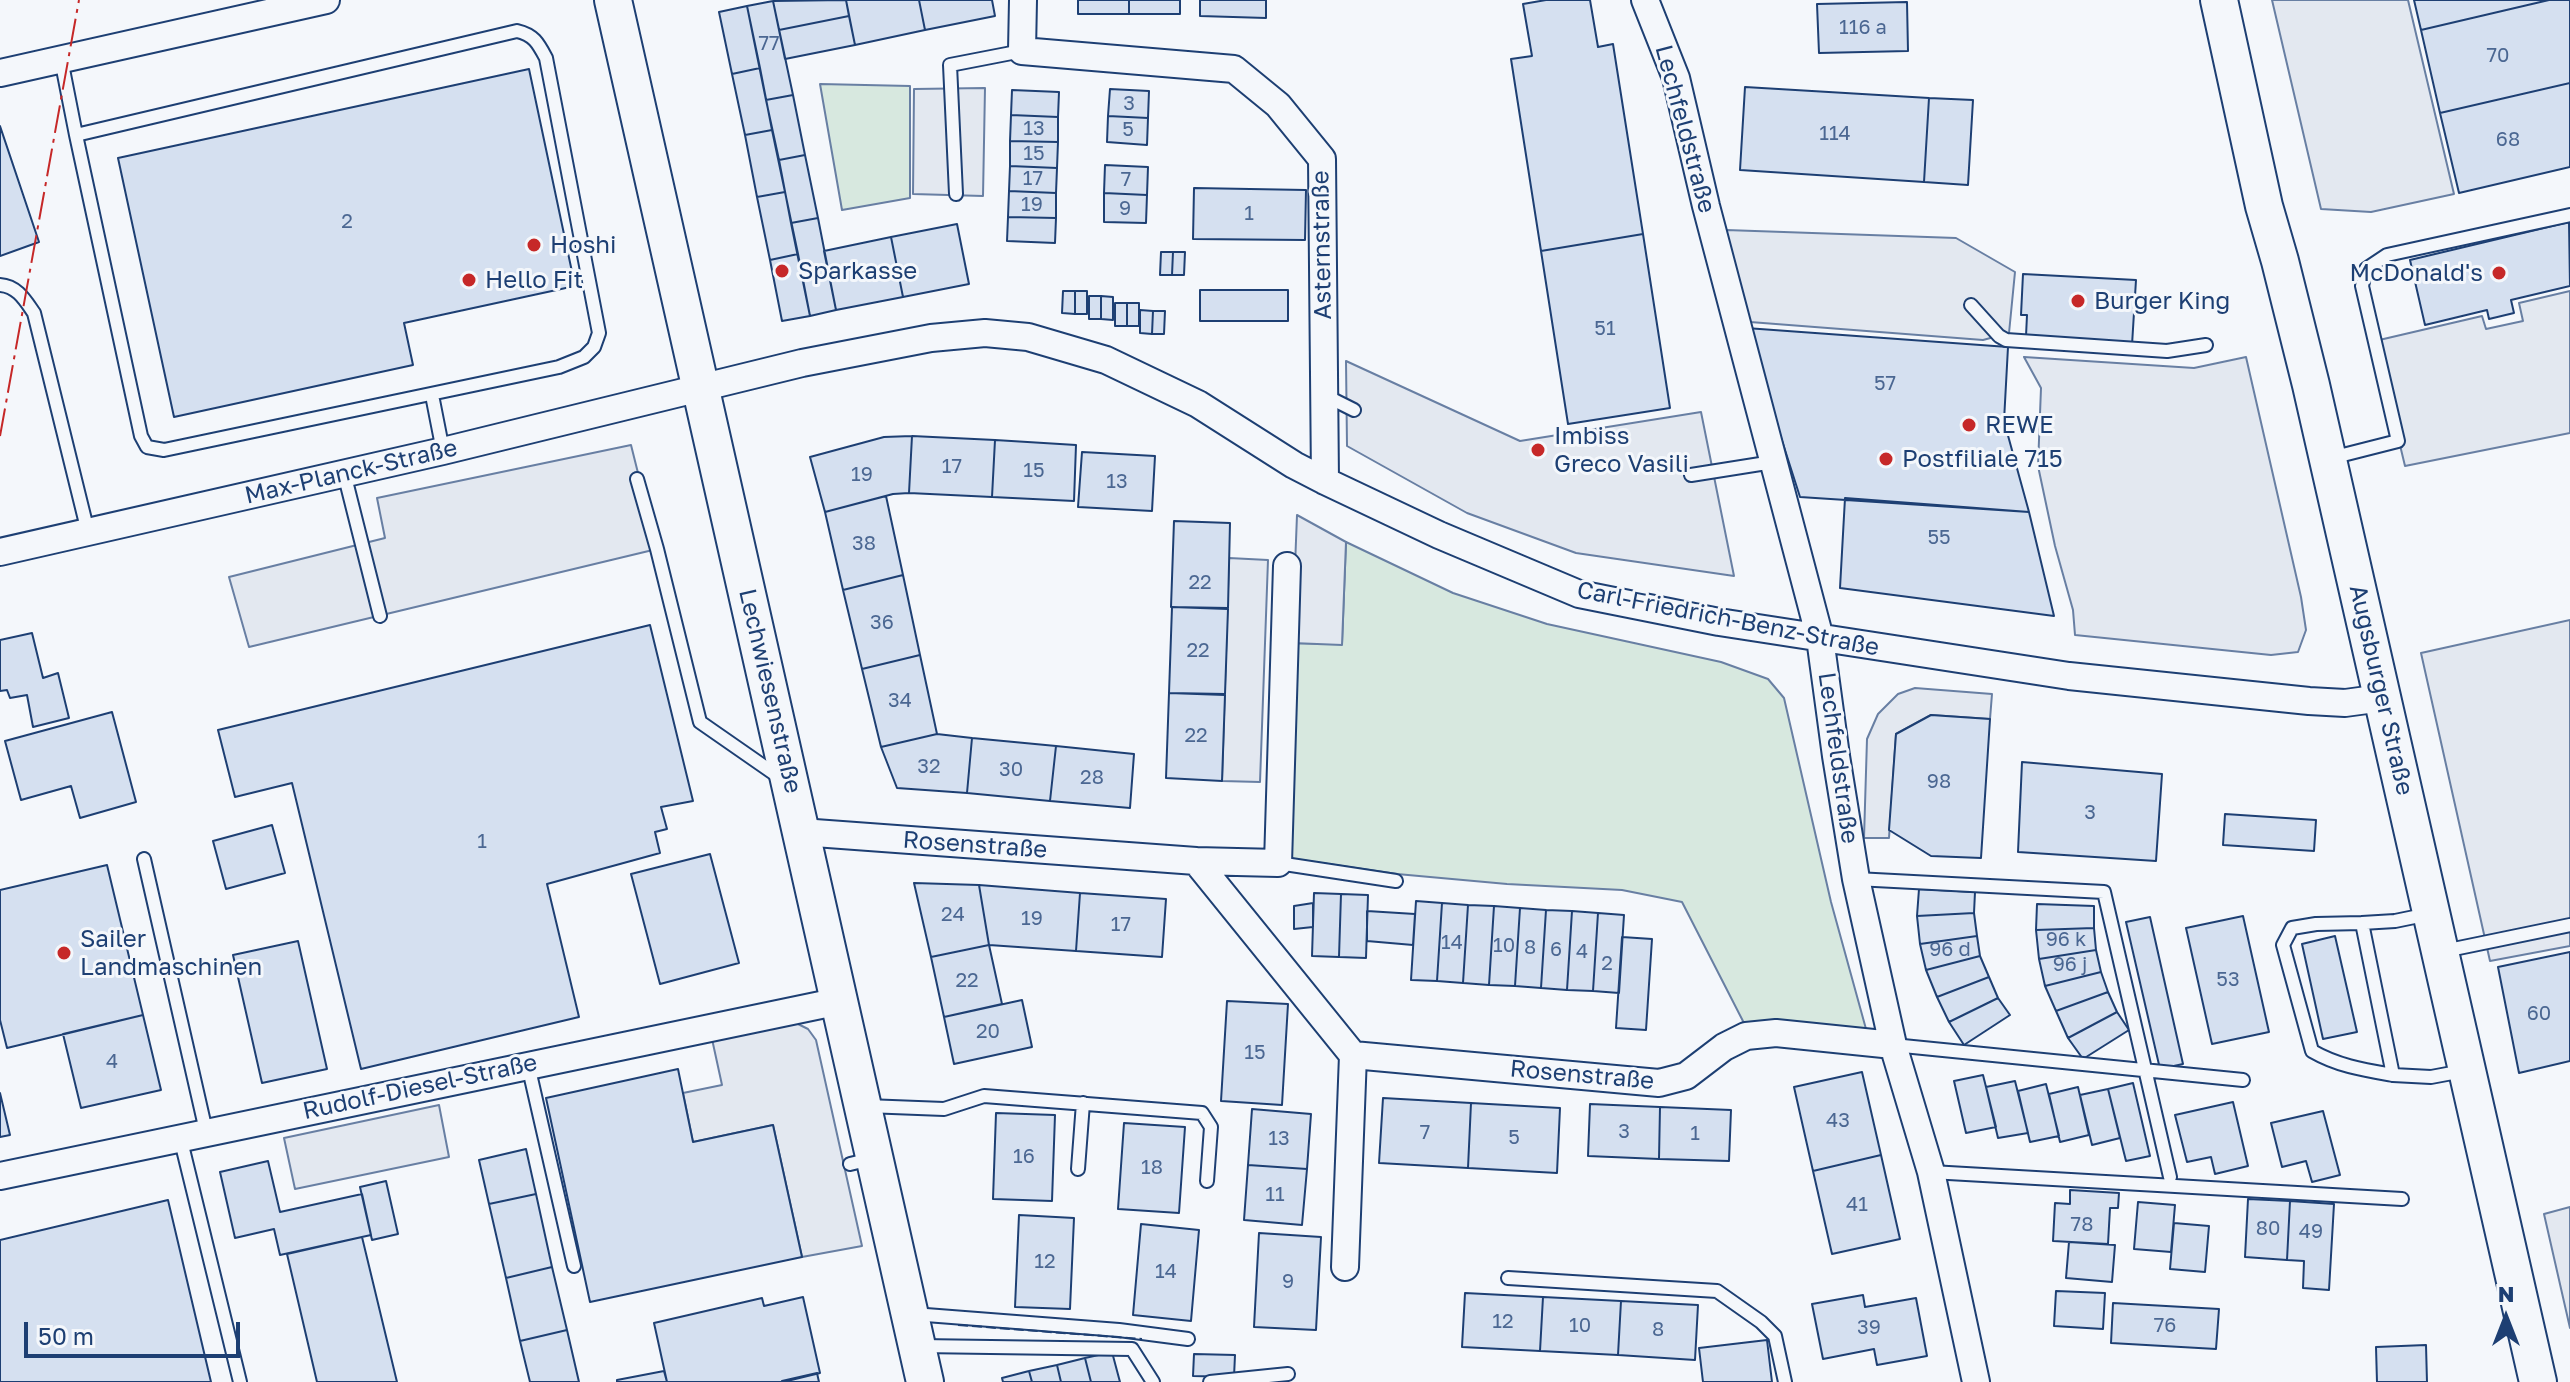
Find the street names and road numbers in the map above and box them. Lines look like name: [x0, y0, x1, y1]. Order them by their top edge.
street label: Lechfeldstraße: [1649, 42, 1721, 216]
street label: Asternstraße: [1306, 170, 1338, 320]
street label: Max-Planck-Straße: [242, 434, 460, 510]
street label: Carl-Friedrich-Benz-Straße: [1574, 576, 1882, 662]
street label: Augsburger Straße: [2343, 582, 2419, 798]
street label: Lechwiesenstraße: [732, 586, 808, 796]
street label: Lechfeldstraße: [1812, 670, 1864, 846]
street label: Rosenstraße: [902, 826, 1048, 864]
street label: Rudolf-Diesel-Straße: [300, 1048, 540, 1126]
street label: Rosenstraße: [1509, 1054, 1655, 1096]

